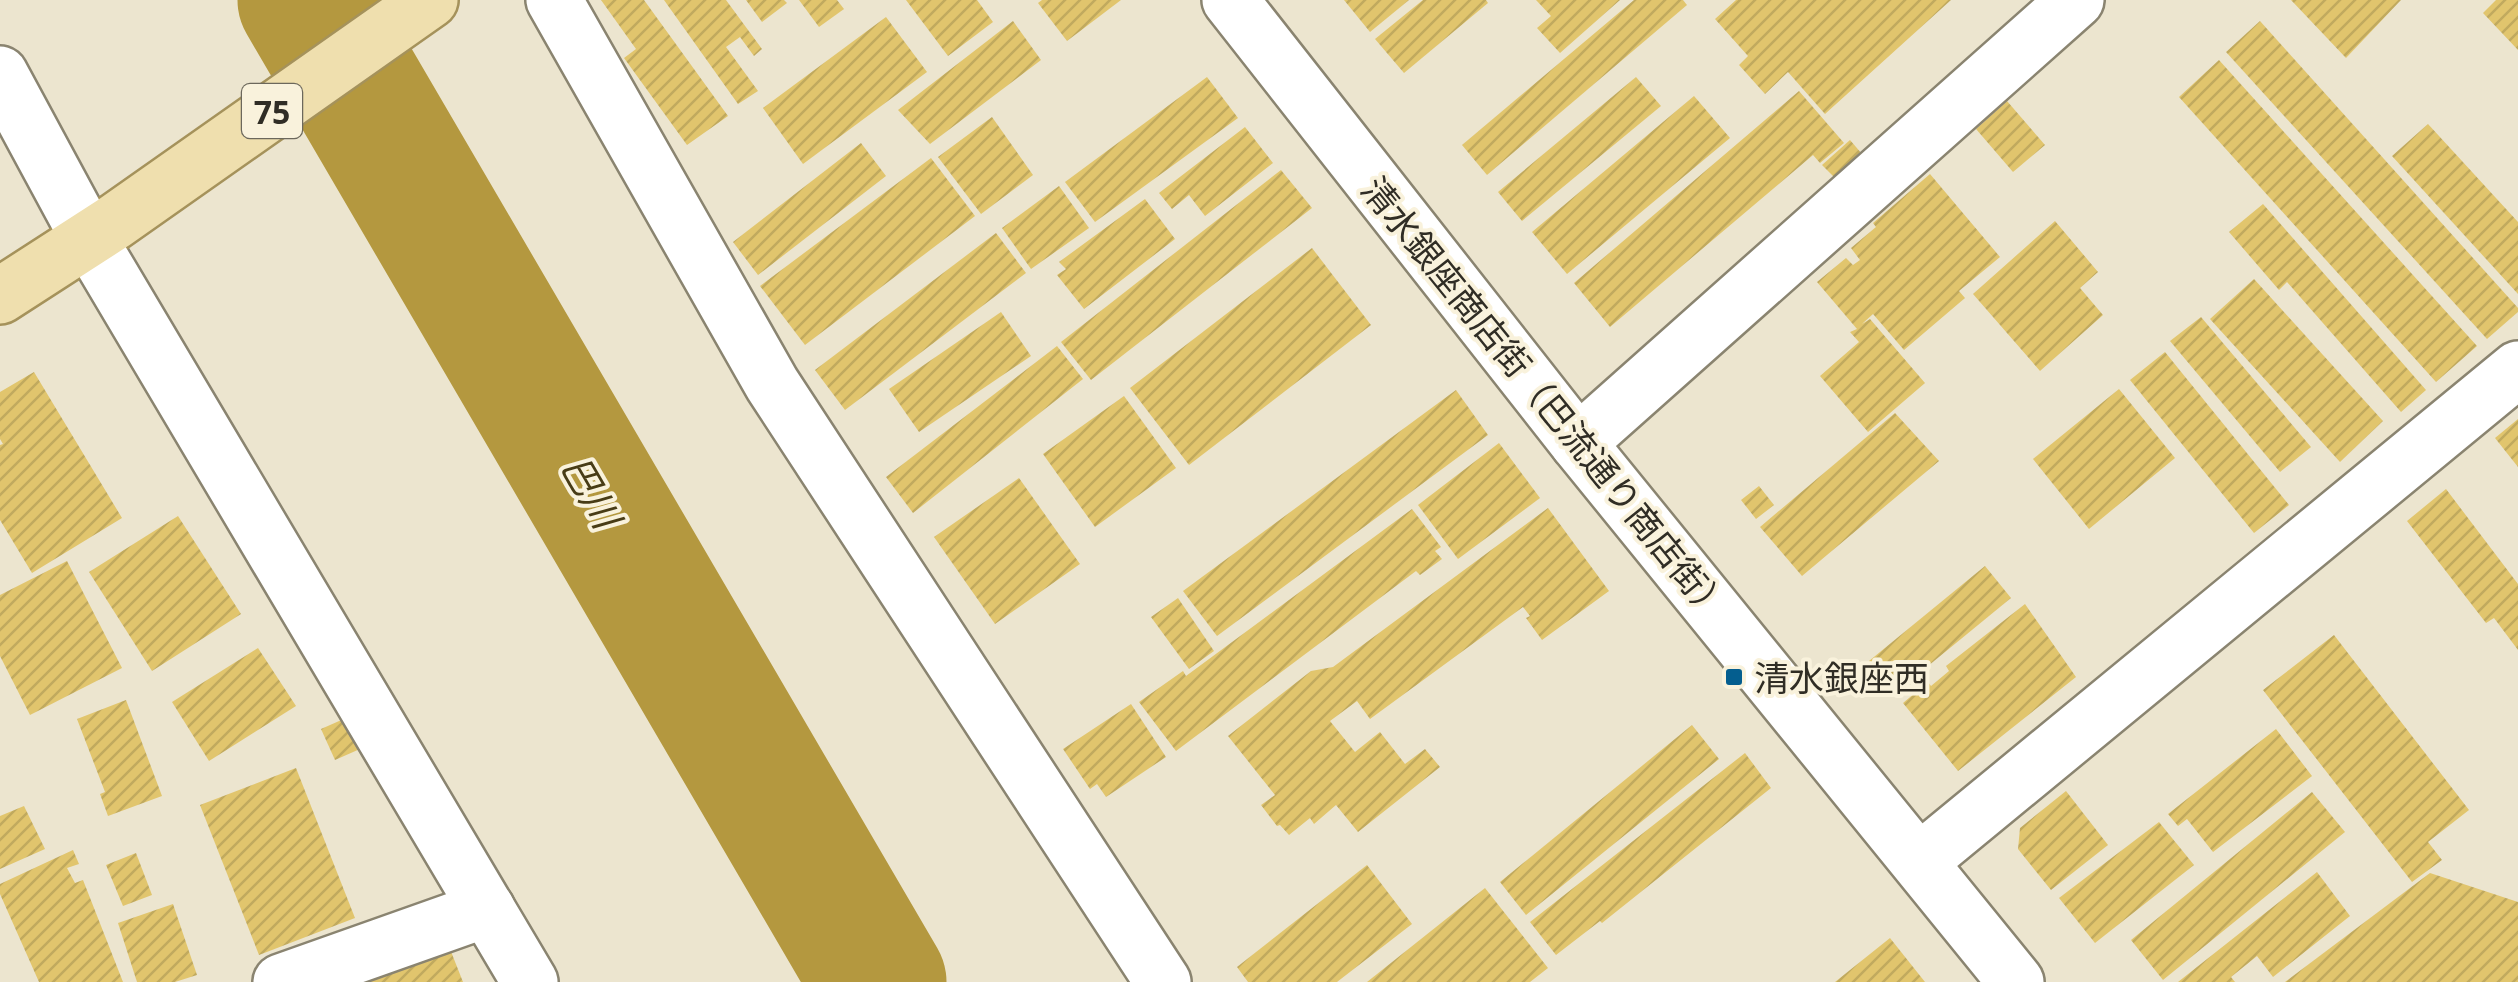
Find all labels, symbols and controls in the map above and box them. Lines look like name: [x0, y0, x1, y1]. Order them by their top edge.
road number: 75: [242, 84, 302, 138]
street label: 清水銀座商店街（巴流通り商店街）: [1352, 167, 1740, 631]
water label: 巴川: [550, 445, 636, 540]
place label: 清水銀座西: [1754, 654, 1929, 701]
marker: 清水銀座西: [1723, 666, 1745, 688]

